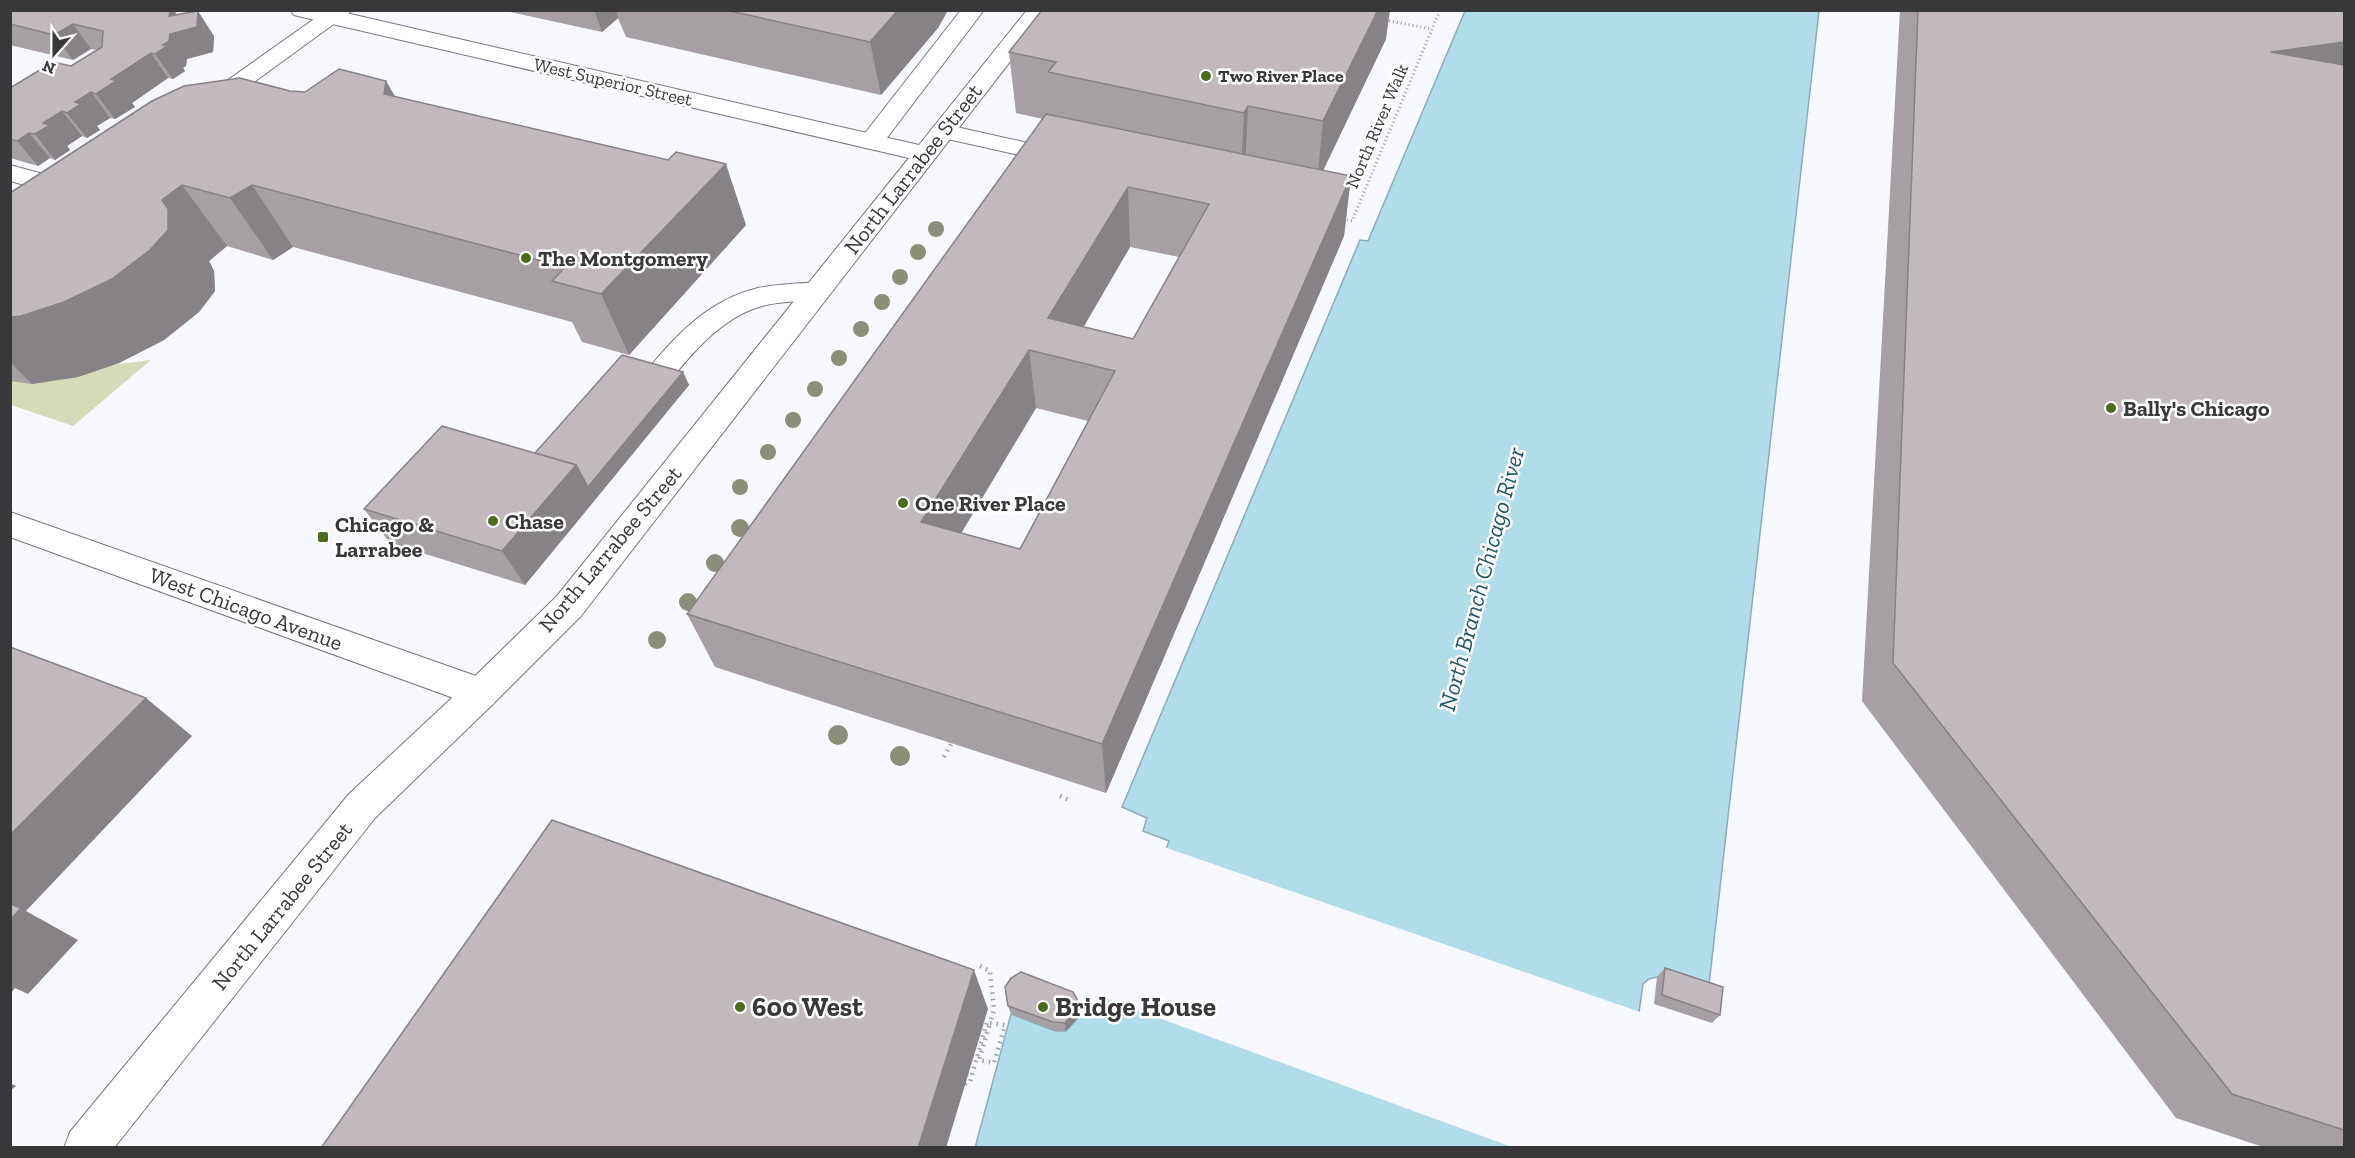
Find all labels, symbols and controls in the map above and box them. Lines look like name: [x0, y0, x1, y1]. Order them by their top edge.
north arrow: [24, 24, 84, 84]
street label: West Superior Street: [532, 53, 695, 111]
text: N: [40, 56, 58, 79]
street label: North River Walk: [1341, 60, 1413, 192]
place label: Two River Place: [1218, 65, 1344, 87]
marker: Two River Place: [1199, 69, 1213, 83]
street label: North Larrabee Street: [838, 78, 988, 260]
place label: The Montgomery: [538, 245, 708, 272]
marker: The Montgomery: [519, 251, 533, 265]
place label: Bally's Chicago: [2123, 395, 2270, 422]
marker: Bally's Chicago: [2104, 401, 2118, 415]
water label: North Branch Chicago River: [1432, 443, 1530, 714]
street label: North Larrabee Street: [533, 460, 688, 638]
place label: One River Place: [915, 490, 1066, 517]
marker: One River Place: [896, 496, 910, 510]
place label: Chase: [505, 508, 564, 535]
place label: Chicago & Larrabee: [335, 511, 434, 563]
marker: Chase: [486, 514, 500, 528]
marker: Chicago & Larrabee: [316, 530, 330, 544]
street label: West Chicago Avenue: [146, 562, 346, 656]
street label: North Larrabee Street: [206, 816, 359, 996]
place label: 600 West: [752, 991, 863, 1023]
place label: Bridge House: [1055, 991, 1216, 1023]
marker: 600 West: [733, 1000, 747, 1014]
marker: Bridge House: [1036, 1000, 1050, 1014]

